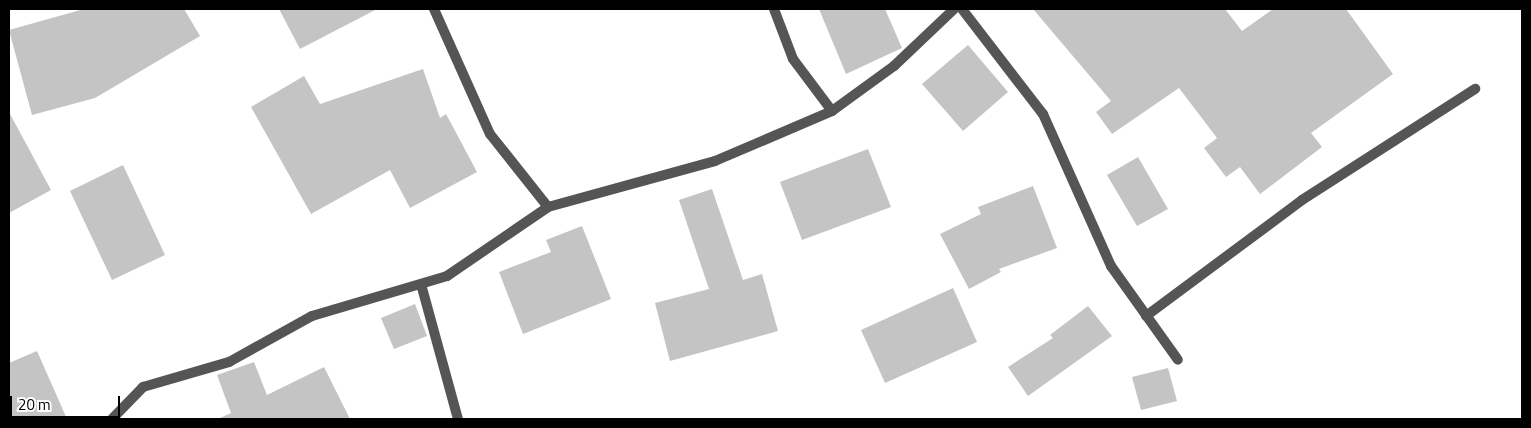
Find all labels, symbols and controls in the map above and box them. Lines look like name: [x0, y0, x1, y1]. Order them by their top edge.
scale bar: [12, 386, 122, 418]
text: 20 m: [18, 393, 51, 416]

